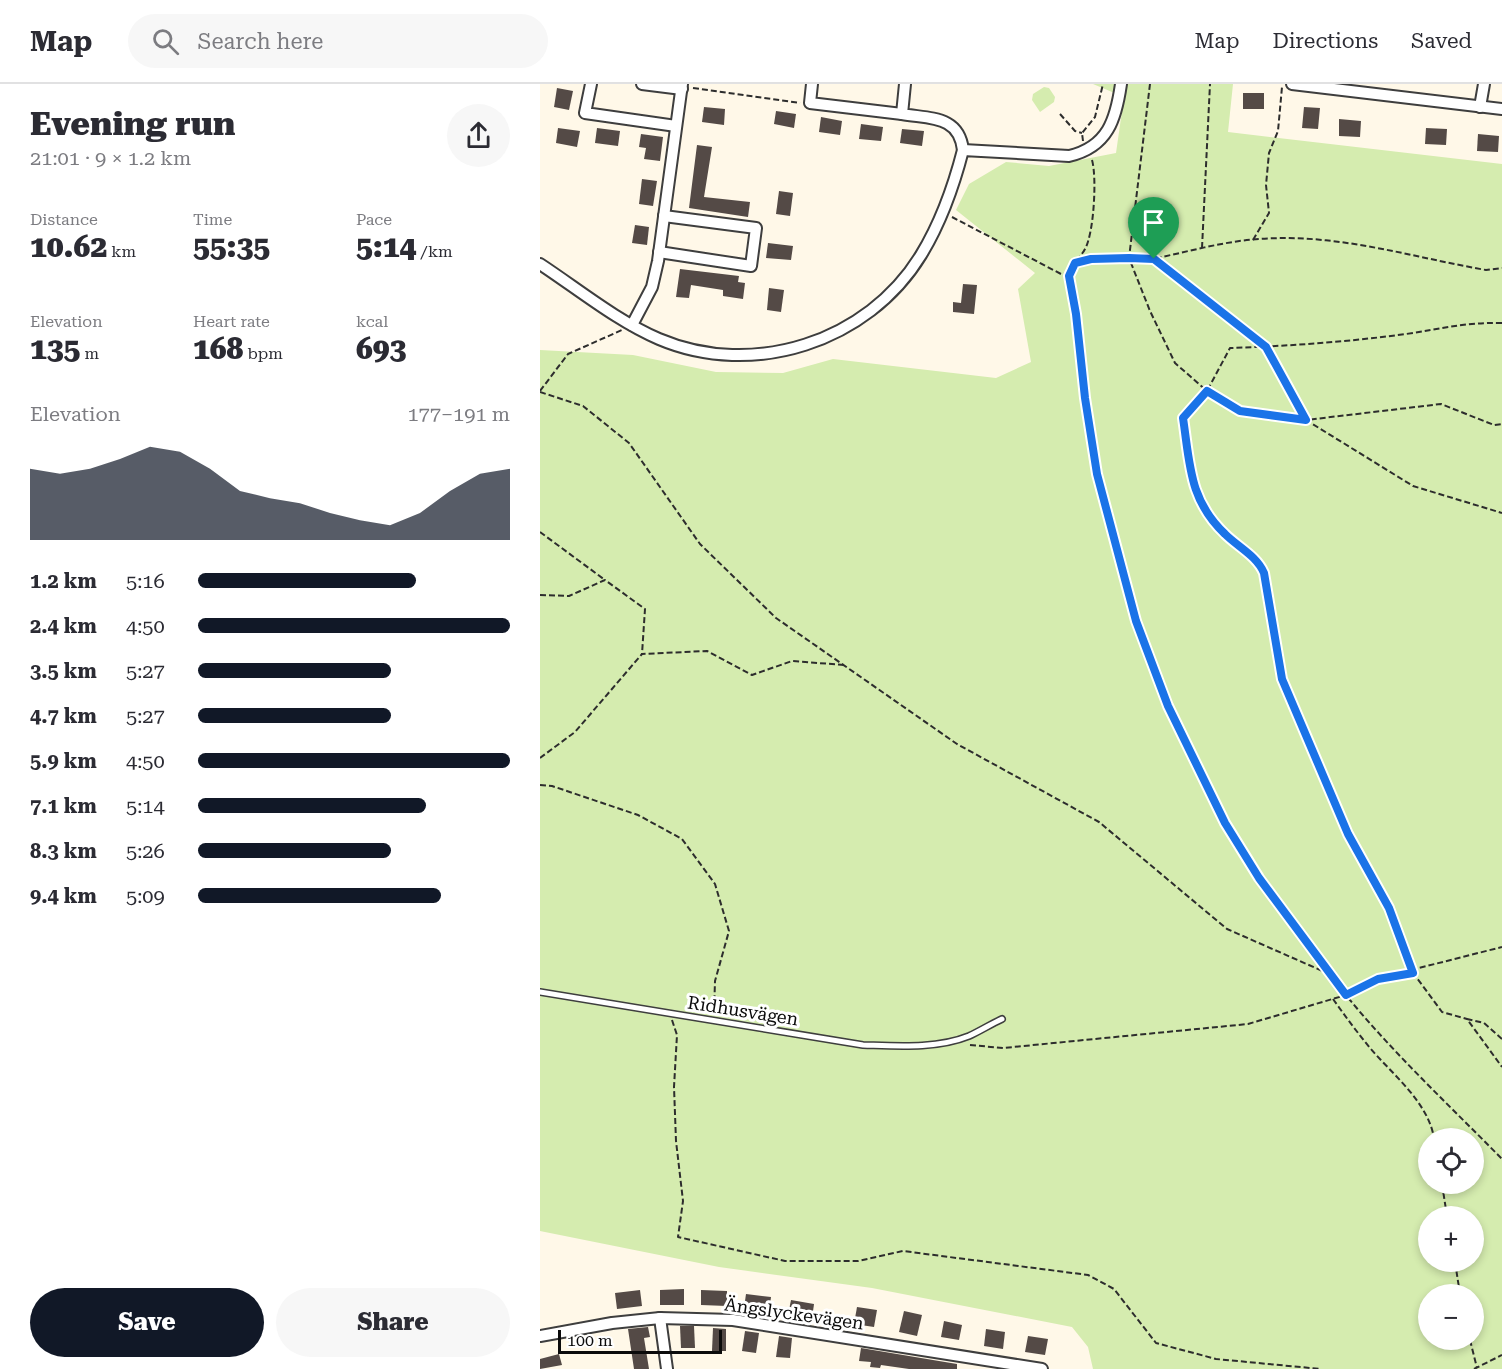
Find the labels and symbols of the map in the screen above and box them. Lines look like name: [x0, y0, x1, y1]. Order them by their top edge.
pin: [1128, 197, 1179, 259]
street label: Ridhusvägen: [686, 991, 800, 1030]
street label: Ängslyckevägen: [723, 1293, 865, 1334]
scale bar: [558, 1327, 722, 1354]

